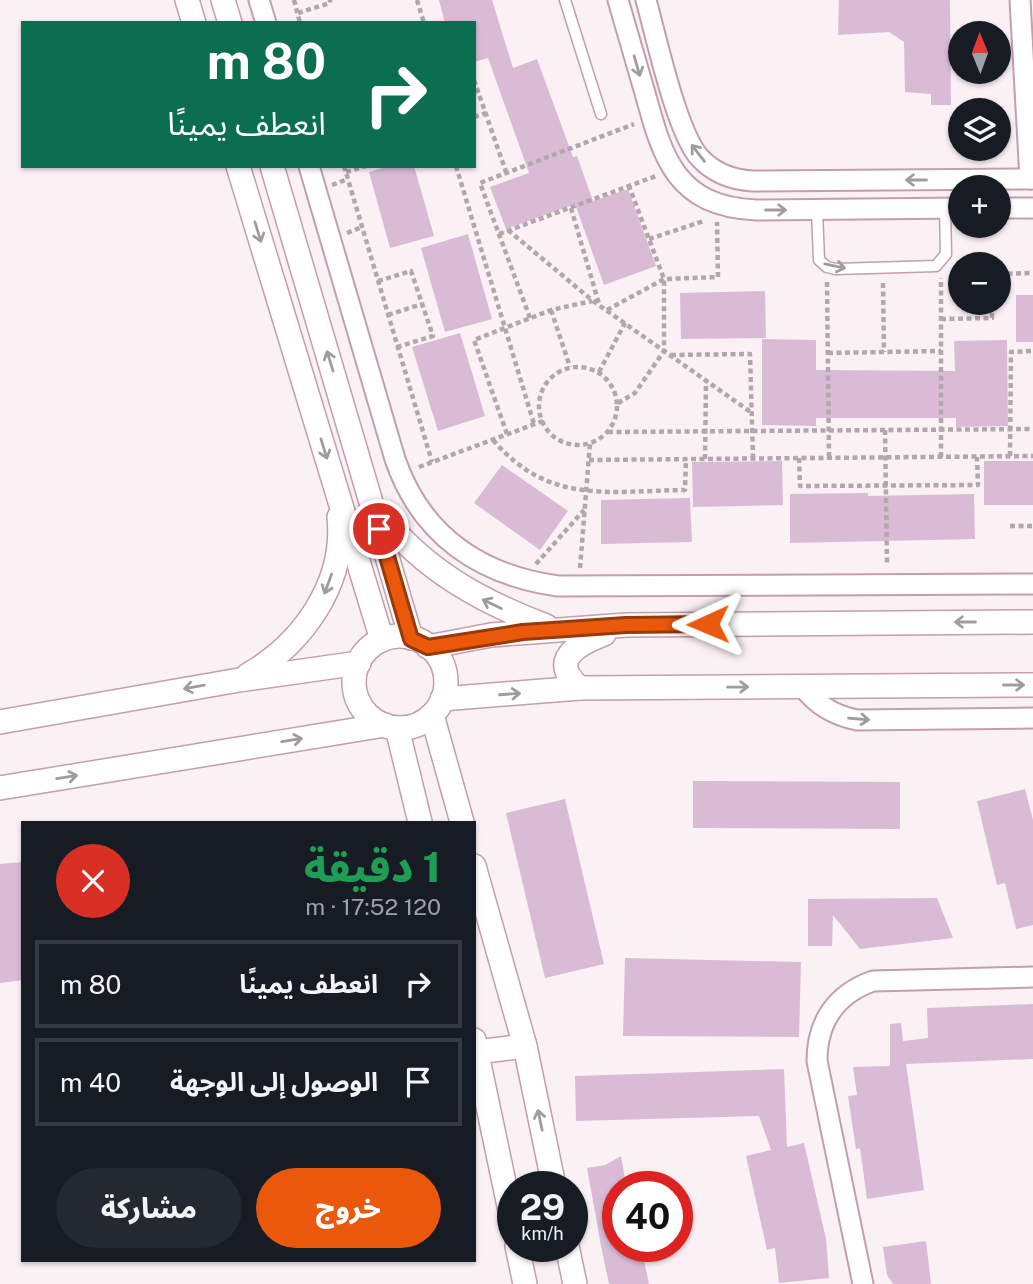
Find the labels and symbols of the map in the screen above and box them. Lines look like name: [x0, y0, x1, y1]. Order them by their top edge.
north arrow: [948, 21, 1012, 84]
one-way arrow: [631, 54, 644, 76]
one-way arrow: [690, 145, 705, 163]
one-way arrow: [905, 173, 928, 187]
one-way arrow: [765, 203, 788, 217]
one-way arrow: [252, 220, 265, 242]
one-way arrow: [823, 261, 845, 274]
one-way arrow: [322, 351, 335, 373]
one-way arrow: [318, 438, 331, 460]
pin: [349, 499, 409, 559]
one-way arrow: [321, 572, 333, 594]
position arrow: [671, 587, 745, 661]
one-way arrow: [482, 597, 503, 610]
one-way arrow: [954, 615, 977, 629]
one-way arrow: [1002, 678, 1025, 692]
one-way arrow: [726, 680, 749, 694]
one-way arrow: [183, 681, 206, 695]
one-way arrow: [499, 687, 521, 700]
one-way arrow: [847, 713, 870, 726]
one-way arrow: [280, 733, 303, 746]
one-way arrow: [55, 770, 78, 783]
one-way arrow: [533, 1109, 547, 1132]
speed limit sign: 40: [602, 1171, 693, 1262]

